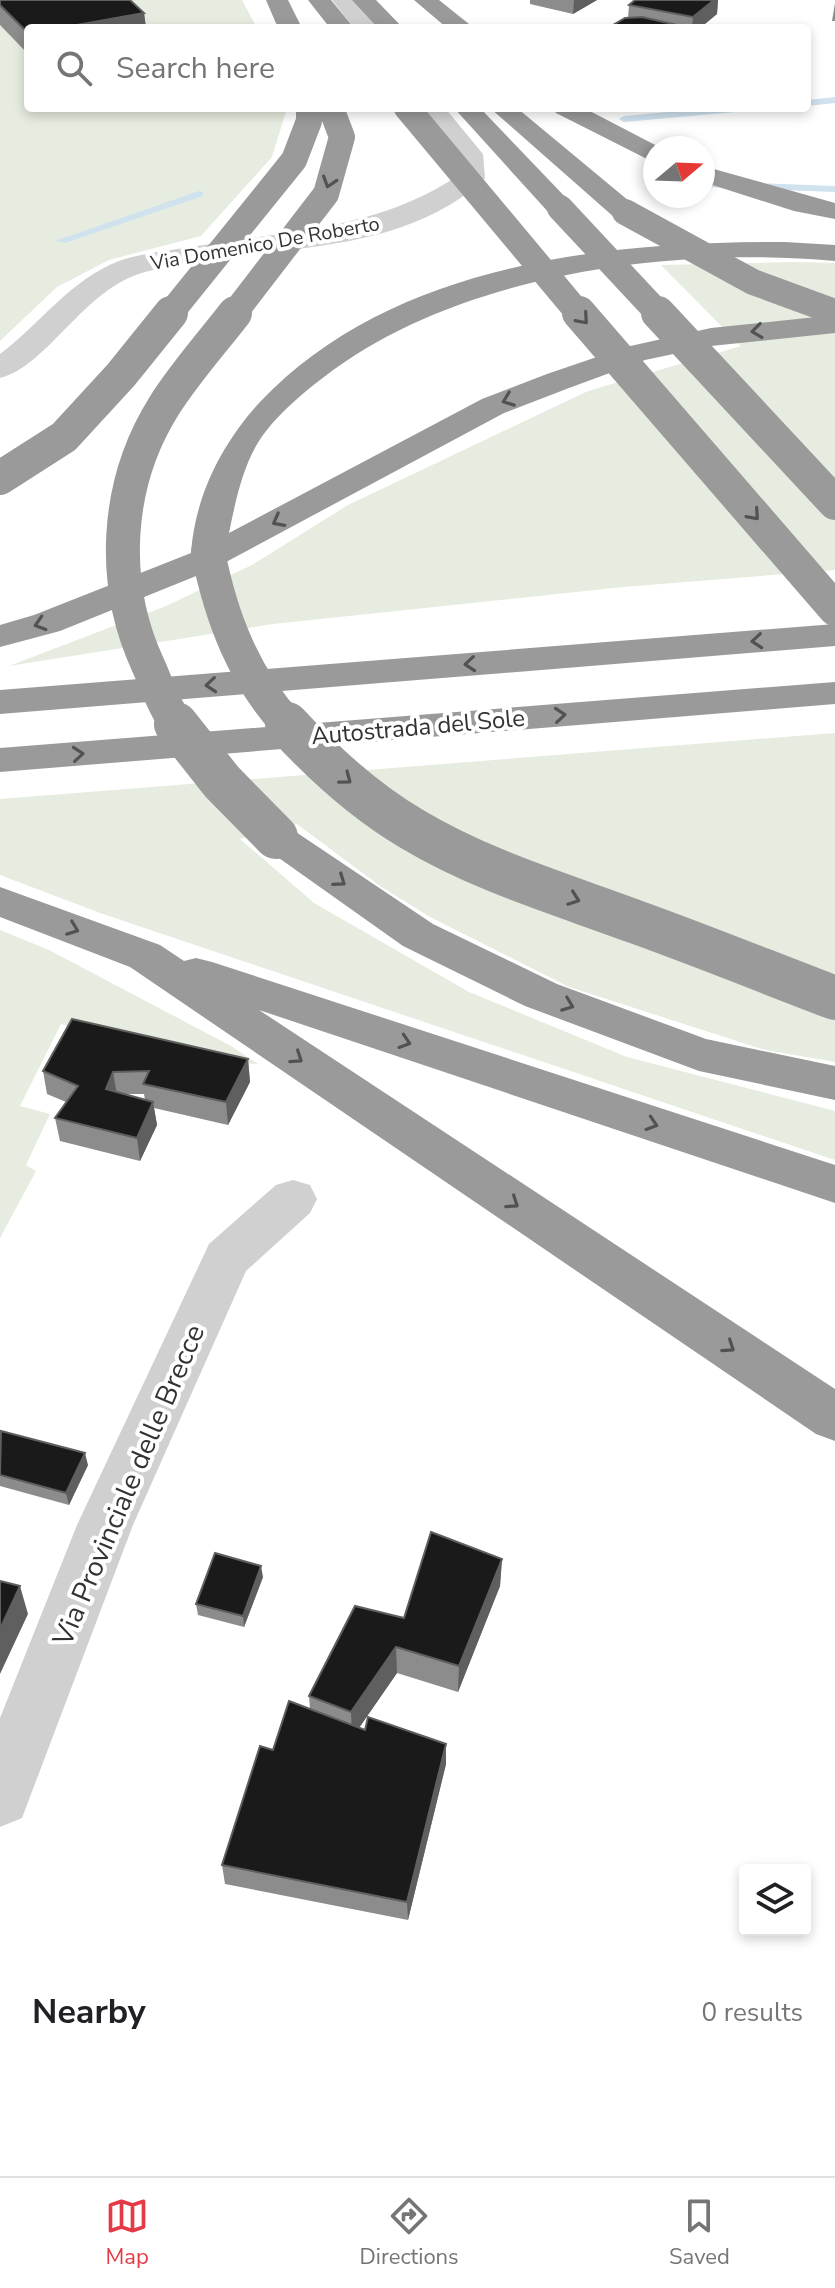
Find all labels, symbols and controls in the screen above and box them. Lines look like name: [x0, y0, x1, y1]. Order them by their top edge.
search box: [24, 24, 811, 112]
icon: search: [52, 46, 96, 90]
text: Search here: [116, 48, 275, 89]
north arrow: [643, 136, 715, 208]
one-way arrow: [322, 175, 338, 188]
street label: Via Domenico De Roberto: [147, 210, 382, 277]
one-way arrow: [574, 310, 588, 325]
one-way arrow: [750, 322, 764, 339]
one-way arrow: [502, 390, 516, 407]
one-way arrow: [744, 506, 759, 521]
one-way arrow: [272, 511, 286, 527]
one-way arrow: [33, 615, 47, 631]
one-way arrow: [750, 633, 763, 650]
one-way arrow: [463, 655, 476, 672]
one-way arrow: [204, 676, 217, 693]
street label: Autostrada del Sole: [310, 702, 526, 752]
one-way arrow: [554, 707, 567, 724]
one-way arrow: [72, 746, 85, 763]
one-way arrow: [337, 770, 352, 784]
one-way arrow: [332, 871, 346, 886]
one-way arrow: [566, 890, 580, 906]
one-way arrow: [65, 919, 79, 936]
one-way arrow: [560, 995, 574, 1012]
one-way arrow: [397, 1033, 411, 1049]
one-way arrow: [288, 1048, 302, 1063]
one-way arrow: [644, 1114, 658, 1130]
one-way arrow: [504, 1193, 519, 1208]
street label: Via Provinciale delle Brecce: [44, 1319, 214, 1653]
one-way arrow: [720, 1337, 735, 1352]
map controls: [739, 1864, 811, 1936]
button: layers: [739, 1864, 811, 1936]
text: Nearby: [32, 1989, 146, 2035]
text: 0 results: [702, 1995, 803, 2030]
tab: Map: [105, 2194, 149, 2272]
tab: Directions: [360, 2194, 459, 2272]
tab: Saved: [669, 2194, 730, 2272]

